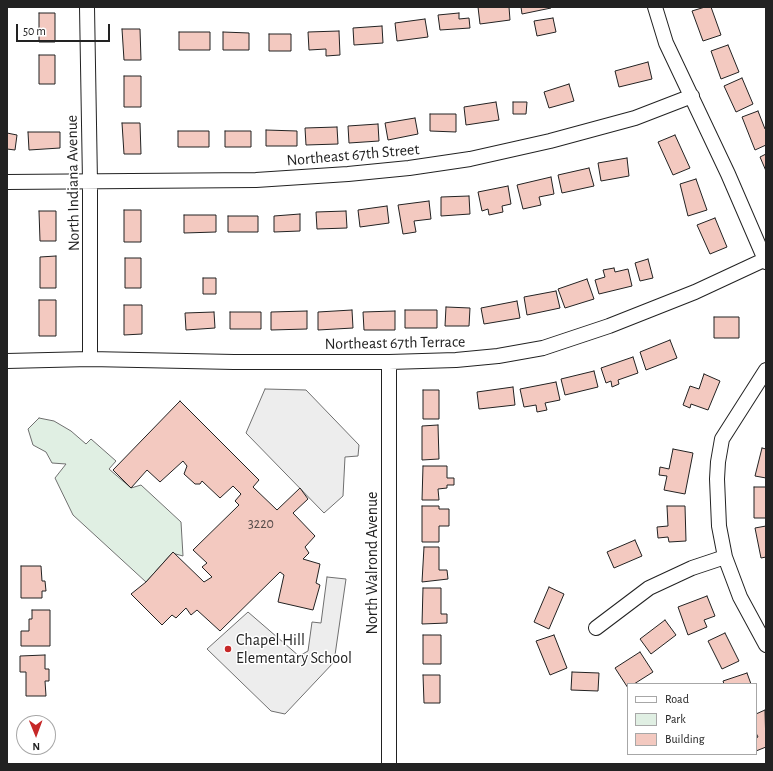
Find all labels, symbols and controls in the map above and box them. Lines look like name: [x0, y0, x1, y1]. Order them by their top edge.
scale bar: [18, 16, 112, 42]
text: 50 m: [23, 25, 46, 37]
street label: North Indiana Avenue: [62, 115, 84, 251]
street label: Northeast 67th Street: [286, 140, 420, 170]
street label: Northeast 67th Terrace: [324, 332, 466, 354]
street label: North Walrond Avenue: [362, 492, 382, 634]
house number: 3220: [248, 516, 274, 532]
place label: Chapel Hill Elementary School: [236, 630, 352, 668]
marker: Chapel Hill Elementary School: [223, 644, 233, 654]
legend: [627, 683, 757, 755]
text: Road: [665, 693, 689, 705]
text: Park: [665, 713, 686, 725]
north arrow: [16, 715, 56, 755]
text: Building: [665, 733, 705, 745]
text: N: [32, 741, 40, 752]

